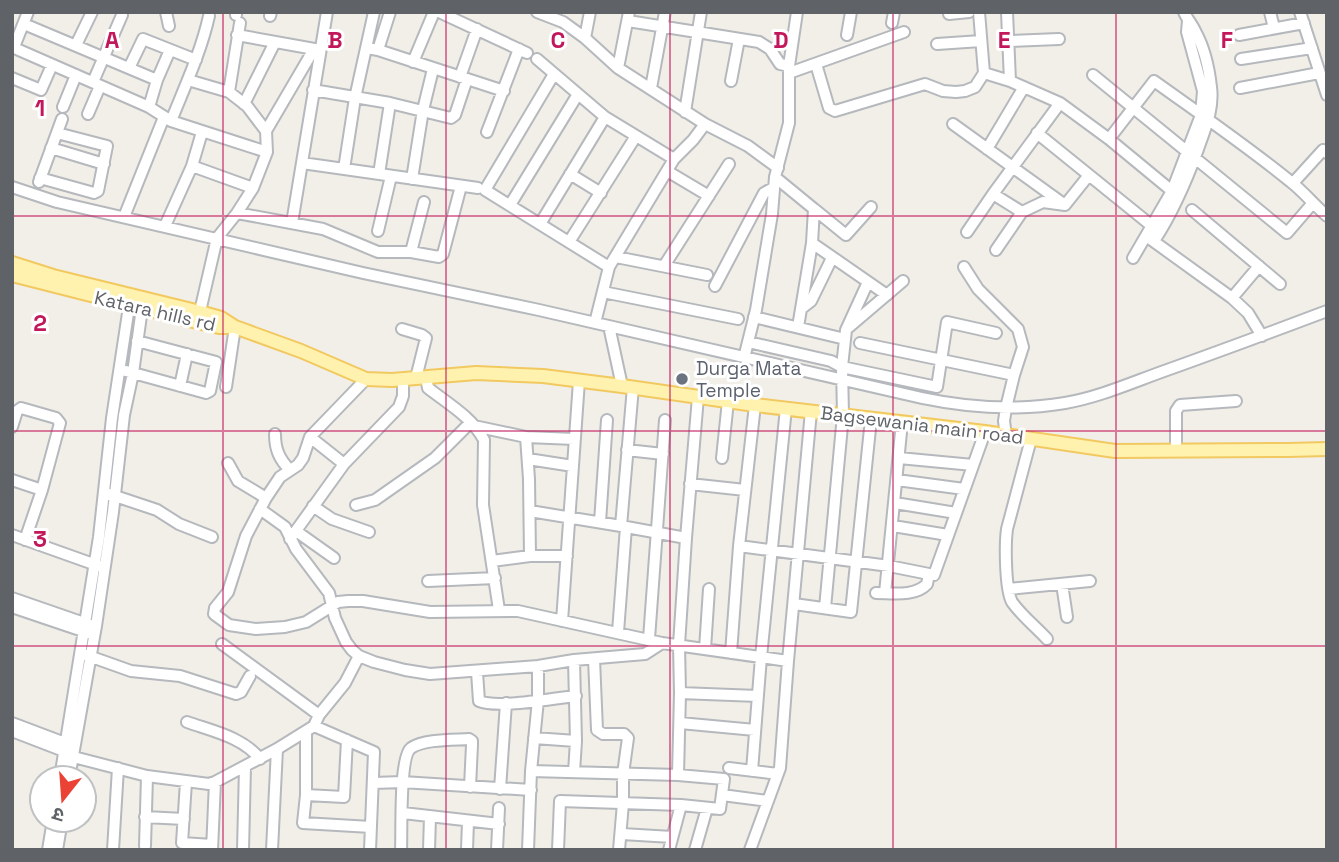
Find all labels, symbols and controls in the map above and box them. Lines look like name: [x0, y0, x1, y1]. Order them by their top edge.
text: A: [105, 25, 120, 55]
text: B: [327, 25, 343, 55]
text: C: [551, 25, 565, 55]
text: D: [773, 25, 789, 55]
text: E: [998, 25, 1010, 55]
text: F: [1221, 25, 1233, 55]
text: 1: [35, 93, 45, 123]
street label: Katara hills rd: [92, 285, 218, 337]
text: 2: [33, 308, 47, 338]
place label: Durga Mata Temple: [696, 356, 801, 403]
marker: Durga Mata Temple: [674, 371, 690, 387]
street label: Bagsewania main road: [819, 400, 1025, 450]
text: 3: [33, 524, 47, 554]
north arrow: [28, 764, 98, 834]
text: उ: [48, 801, 67, 828]

